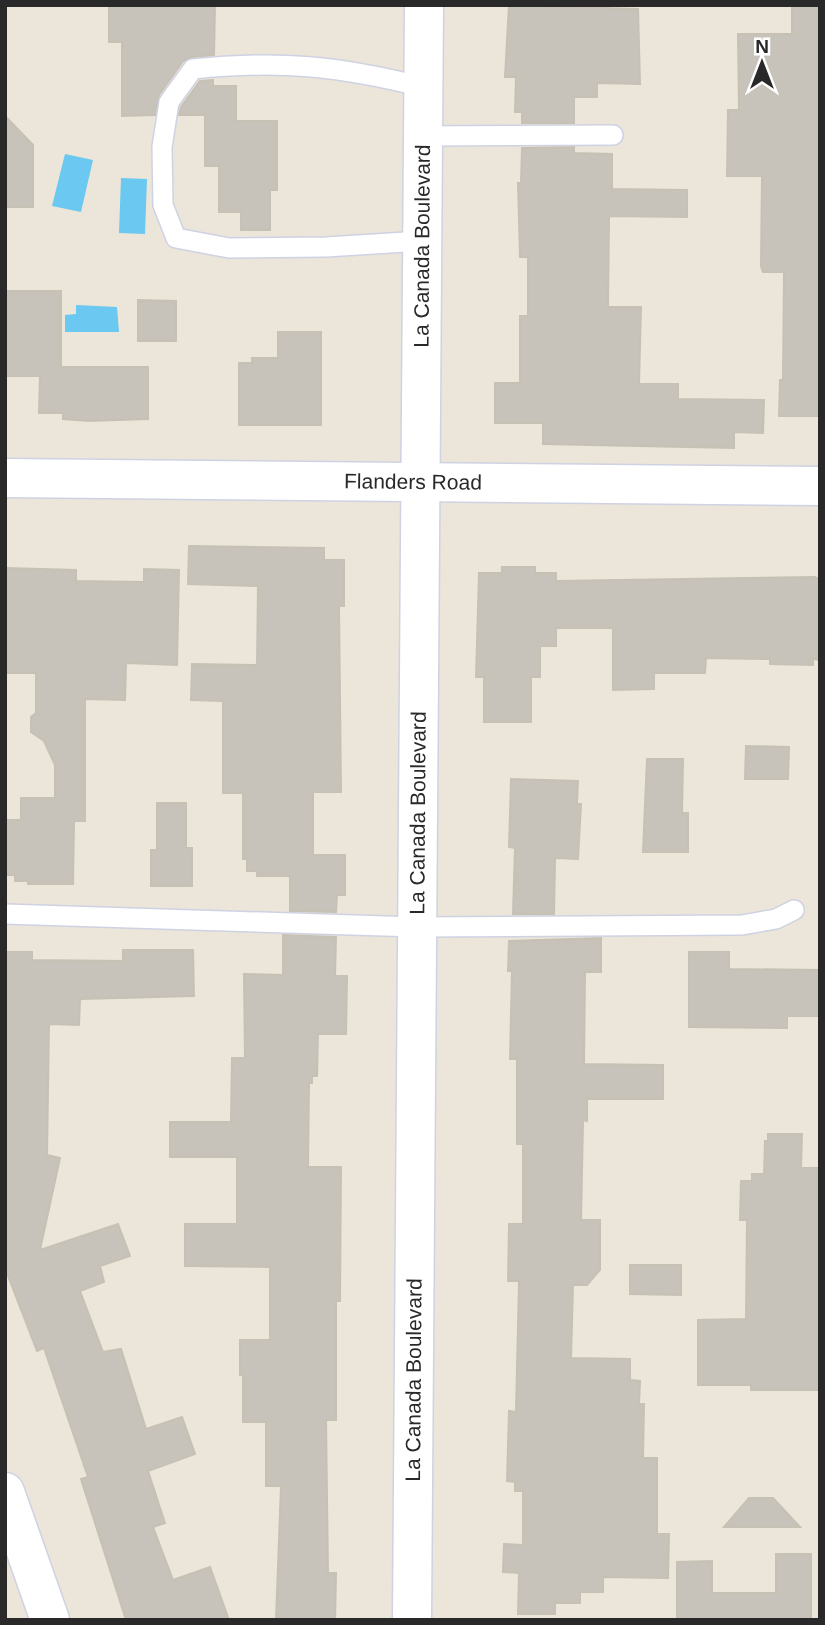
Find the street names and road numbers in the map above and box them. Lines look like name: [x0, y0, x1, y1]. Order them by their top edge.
street label: La Canada Boulevard: [409, 144, 434, 348]
street label: Flanders Road: [344, 469, 482, 494]
street label: La Canada Boulevard: [405, 711, 430, 915]
street label: La Canada Boulevard: [401, 1278, 426, 1482]

